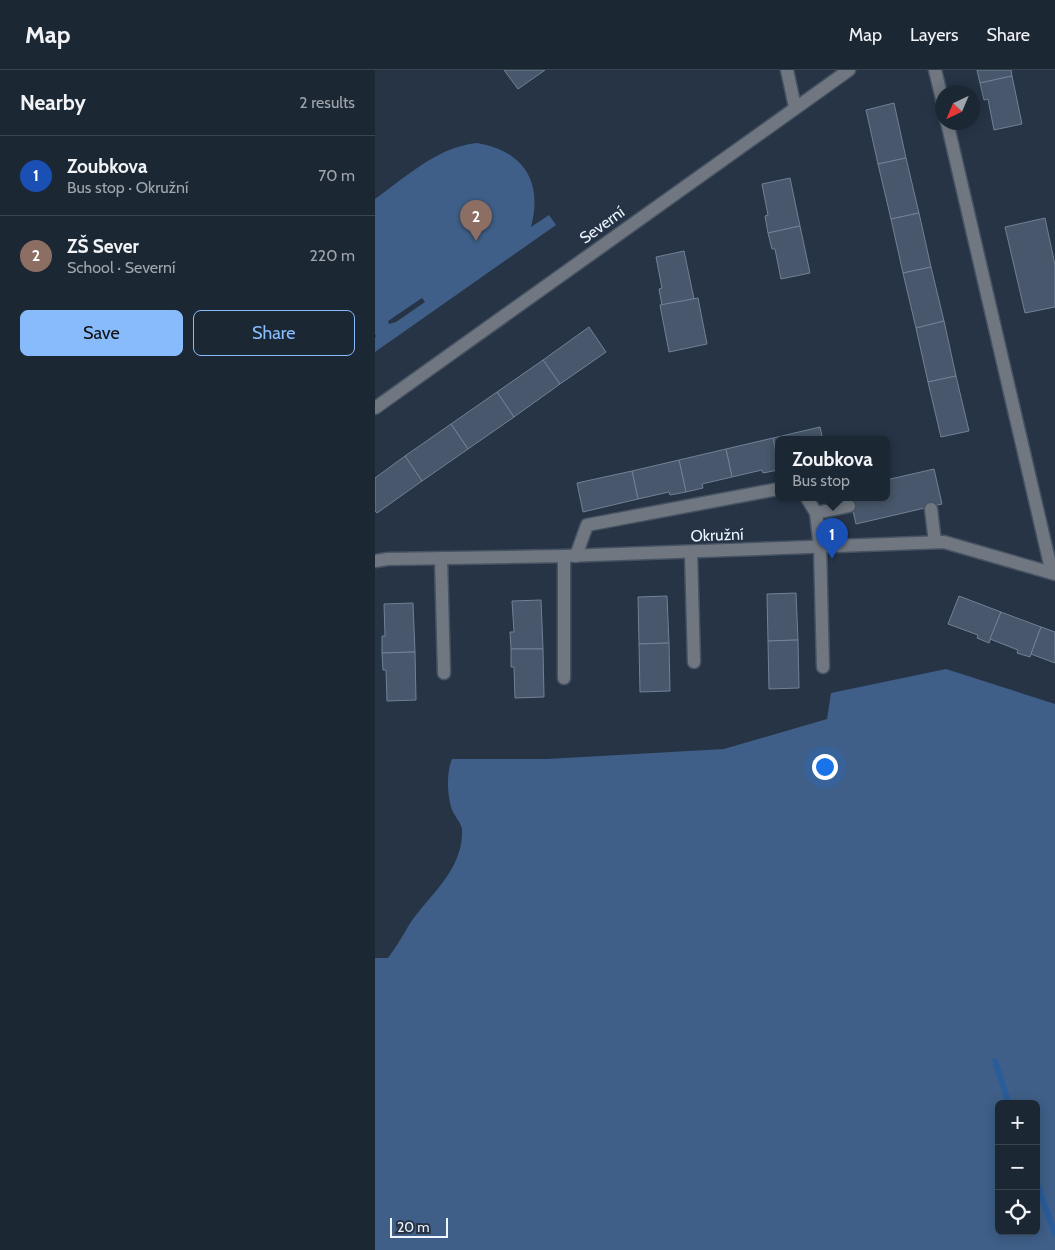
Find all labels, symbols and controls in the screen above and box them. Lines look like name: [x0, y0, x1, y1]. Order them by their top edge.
text: Map: [25, 20, 71, 49]
text: Map: [849, 24, 882, 46]
text: Layers: [910, 24, 959, 46]
text: Share: [987, 24, 1030, 46]
north arrow: [935, 85, 980, 130]
text: Nearby: [20, 90, 86, 115]
text: 2 results: [299, 93, 355, 112]
text: Zoubkova: [67, 155, 147, 178]
text: 1: [33, 166, 39, 185]
text: 70 m: [318, 166, 355, 185]
text: Bus stop · Okružní: [67, 178, 188, 197]
pin: 2: [460, 200, 492, 241]
street label: Severní: [576, 202, 629, 248]
text: ZŠ Sever: [67, 235, 139, 258]
text: 2: [32, 246, 40, 265]
text: 220 m: [309, 246, 355, 265]
text: School · Severní: [67, 258, 175, 277]
button: Save: [20, 310, 183, 356]
button: Share: [193, 310, 355, 356]
popup: [775, 436, 890, 501]
text: Zoubkova: [792, 448, 873, 471]
text: Bus stop: [792, 471, 850, 490]
pin: 1: [816, 518, 848, 559]
street label: Okružní: [690, 525, 744, 545]
your location: [812, 754, 838, 780]
map controls: [995, 1100, 1040, 1235]
button: +: [995, 1100, 1040, 1145]
button: −: [995, 1145, 1040, 1190]
button: locate: [995, 1190, 1040, 1235]
scale bar: [390, 1215, 447, 1238]
text: 20 m: [397, 1218, 430, 1236]

